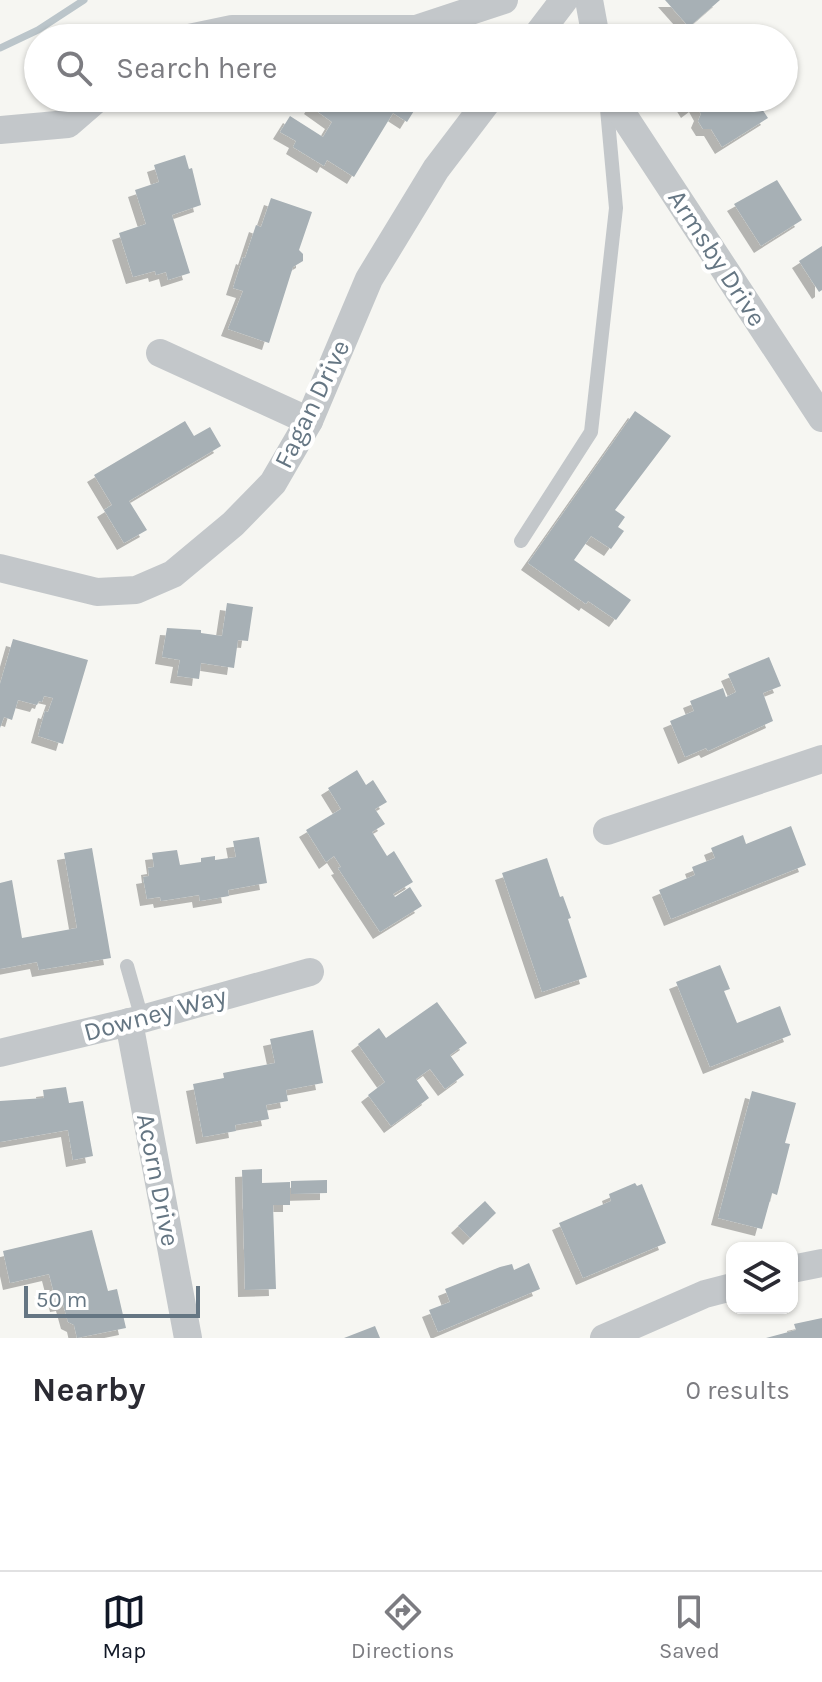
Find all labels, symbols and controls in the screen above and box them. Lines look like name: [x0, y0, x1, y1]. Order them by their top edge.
search box: [24, 24, 798, 112]
icon: search: [52, 46, 96, 90]
text: Search here: [116, 50, 277, 86]
street label: Armsby Drive: [661, 184, 773, 332]
street label: Fagan Drive: [268, 335, 356, 473]
street label: Downey Way: [80, 980, 230, 1048]
street label: Acorn Drive: [130, 1111, 186, 1249]
map controls: [726, 1242, 798, 1314]
button: layers: [726, 1242, 798, 1314]
scale bar: [24, 1282, 200, 1318]
text: 50 m: [36, 1287, 87, 1313]
text: Nearby: [32, 1370, 146, 1410]
text: 0 results: [686, 1375, 790, 1406]
tab: Map: [102, 1590, 146, 1664]
tab: Directions: [351, 1590, 454, 1664]
tab: Saved: [659, 1590, 720, 1664]

